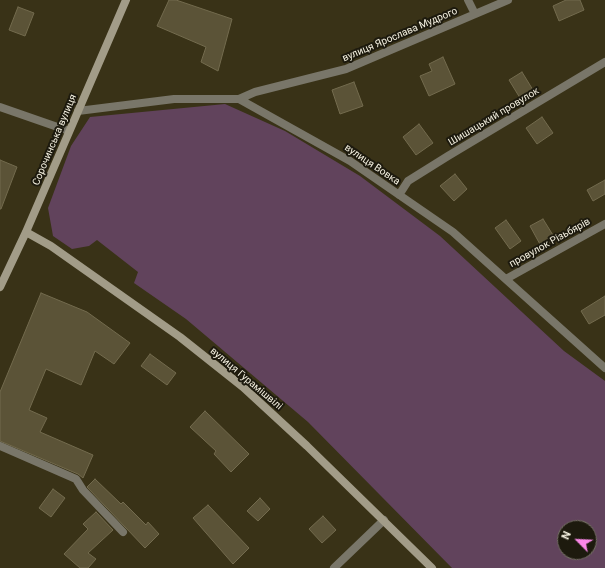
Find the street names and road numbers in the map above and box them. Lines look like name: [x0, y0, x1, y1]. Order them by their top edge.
street label: вулиця Ярослава Мудрого: [341, 5, 459, 65]
street label: Шишацький провулок: [446, 85, 542, 149]
street label: Сорочинська вулиця: [30, 93, 80, 187]
street label: вулиця Вовка: [342, 142, 402, 188]
street label: провулок Різьбярів: [507, 216, 593, 270]
street label: вулиця Гурамішвілі: [207, 345, 285, 413]

